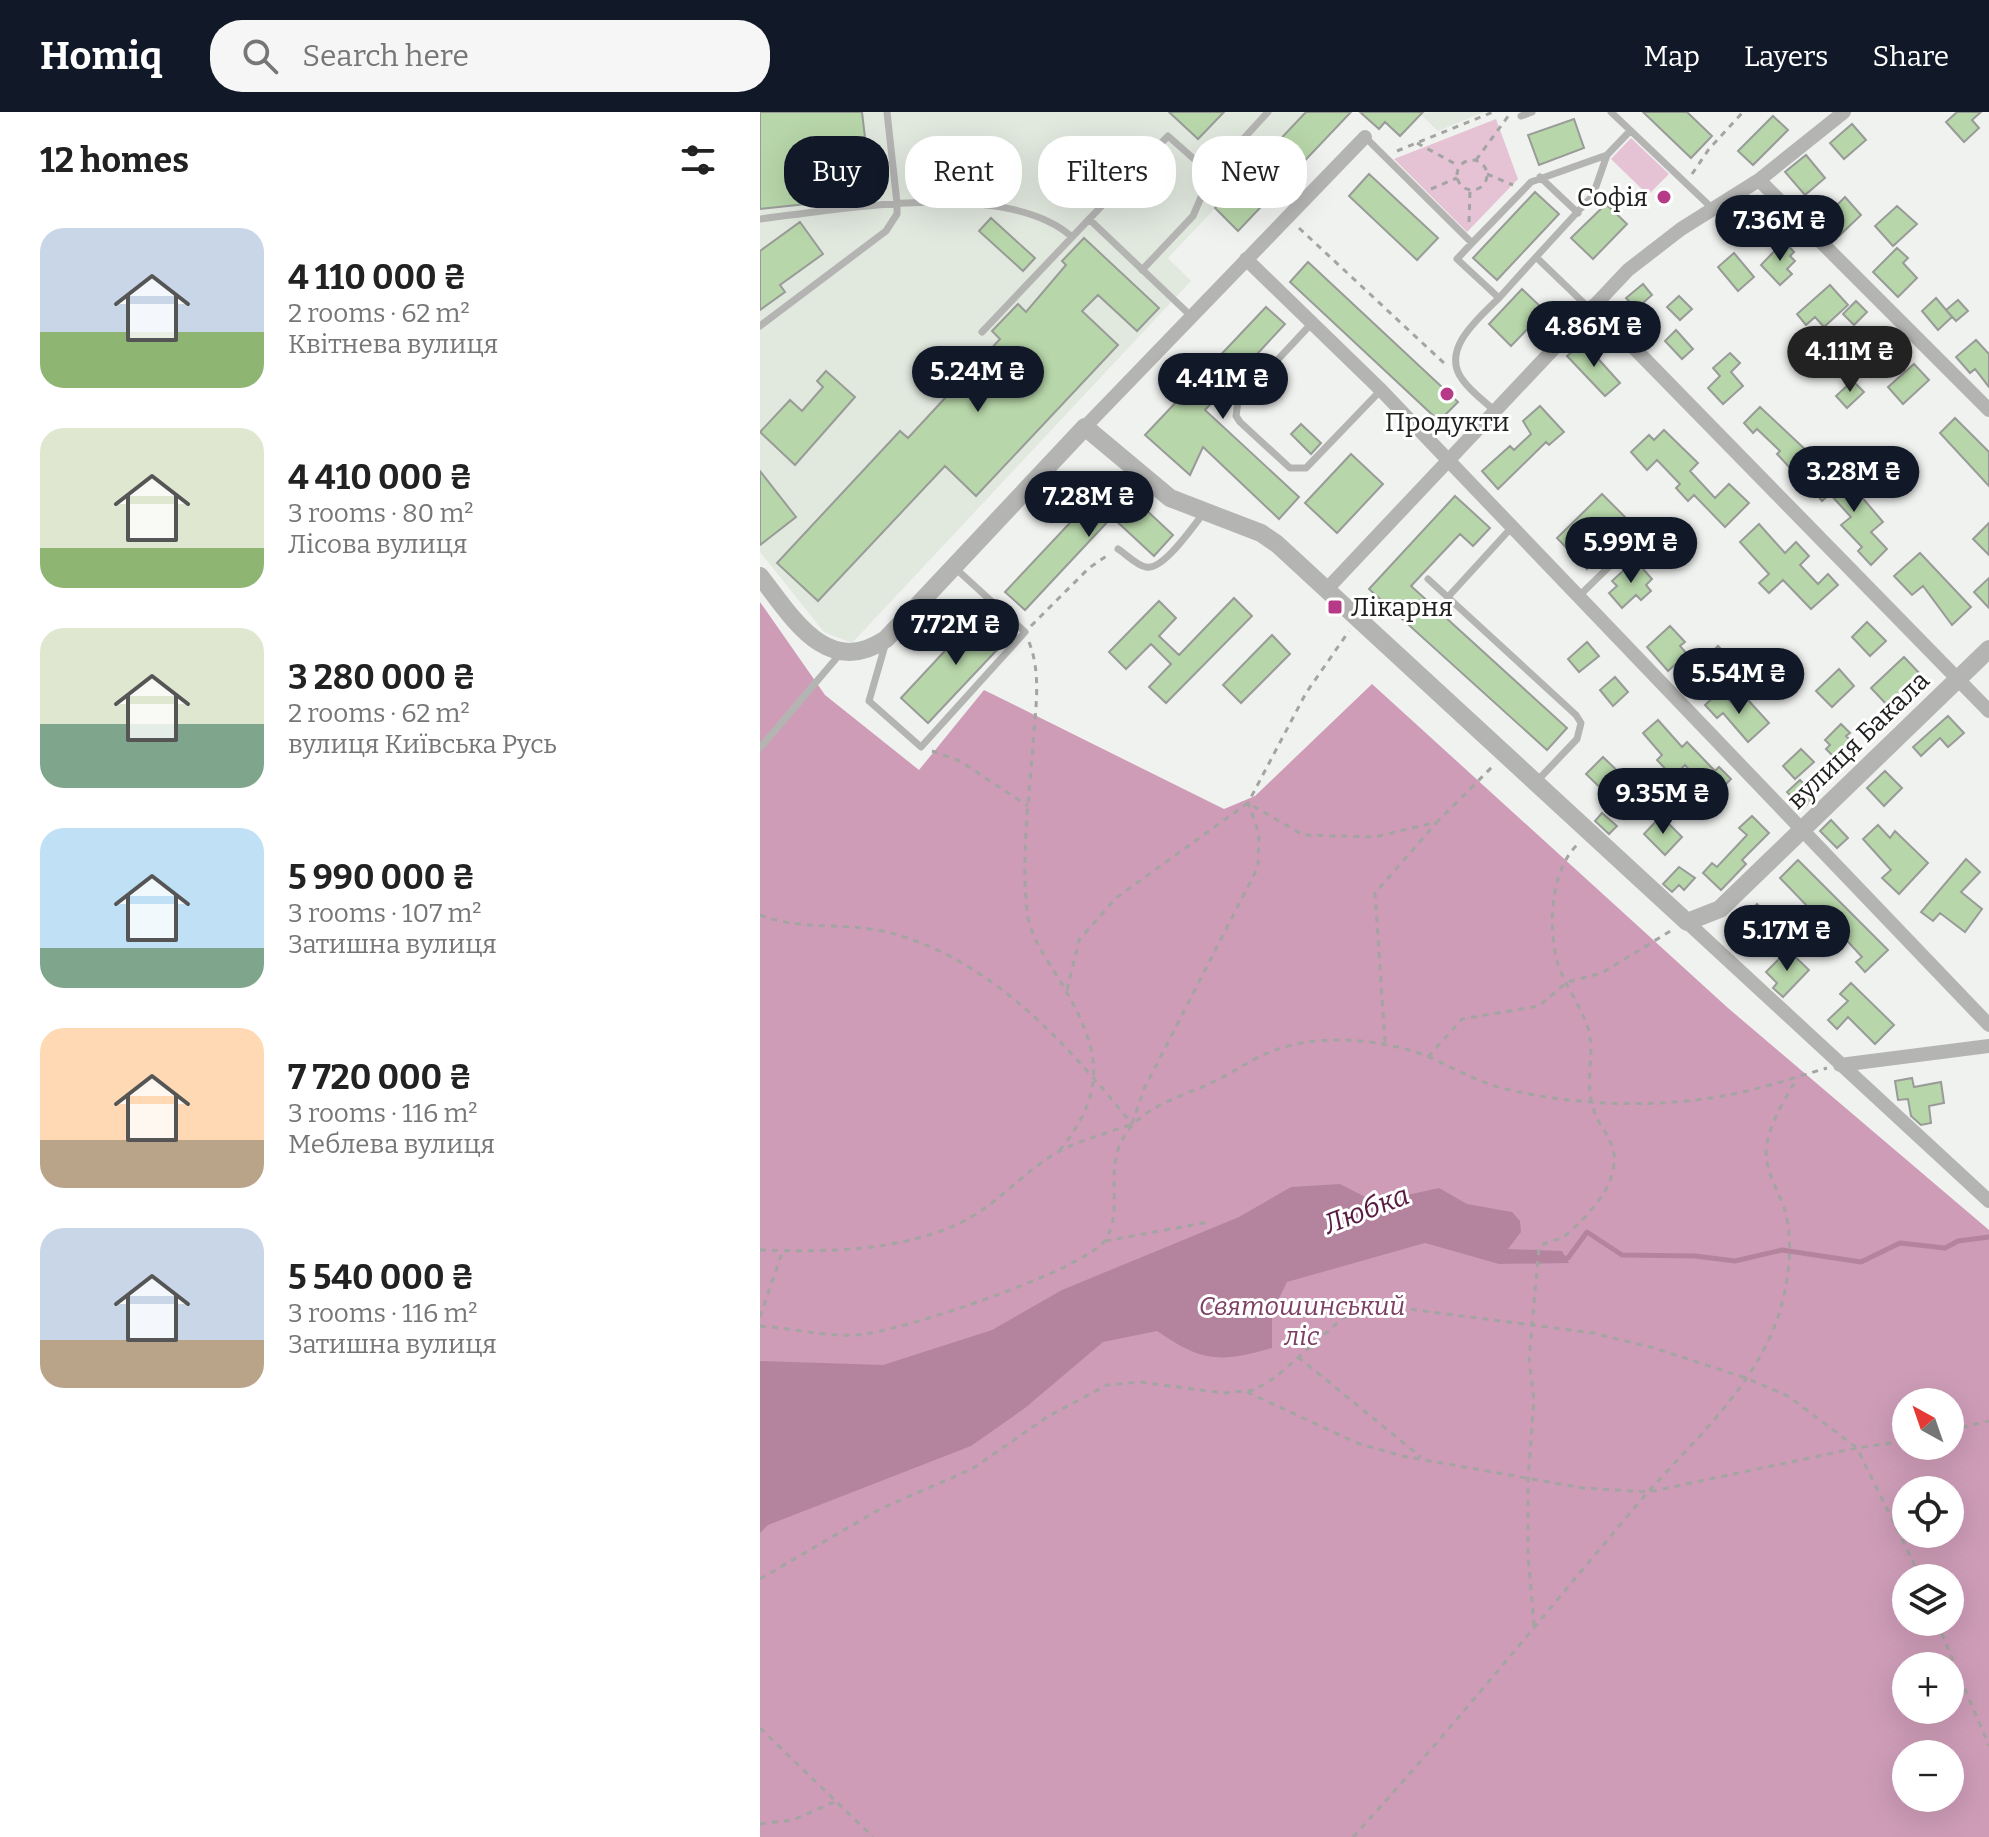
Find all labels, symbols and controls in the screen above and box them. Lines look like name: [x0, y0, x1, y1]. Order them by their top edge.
search box: [210, 20, 770, 92]
text: Homiq: [40, 33, 162, 79]
icon: search: [238, 34, 282, 78]
text: Search here: [302, 38, 469, 74]
text: Map: [1643, 40, 1700, 73]
text: Layers: [1744, 40, 1828, 73]
text: Share: [1872, 40, 1949, 73]
chip: Buy: [784, 136, 889, 208]
chip: Rent: [905, 136, 1022, 208]
chip: Filters: [1038, 136, 1176, 208]
chip: New: [1192, 136, 1307, 208]
icon: filters: [676, 138, 720, 182]
text: 12 homes: [40, 140, 189, 181]
place label: Софія: [1577, 182, 1648, 213]
marker: Софія: [1655, 188, 1673, 206]
pin: 7.36M ₴: [1706, 195, 1854, 263]
text: 7.36M ₴: [1733, 205, 1827, 236]
text: 4 110 000 ₴: [288, 257, 467, 298]
icon: home: [104, 260, 200, 356]
text: 2 rooms · 62 m²: [288, 298, 470, 329]
pin: 4.86M ₴: [1520, 301, 1668, 369]
text: 4.86M ₴: [1545, 311, 1643, 342]
pin: 4.11M ₴: [1776, 326, 1924, 394]
text: Квітнева вулиця: [288, 329, 498, 360]
text: 4.11M ₴: [1805, 336, 1895, 367]
pin: 5.24M ₴: [904, 346, 1052, 414]
pin: 4.41M ₴: [1149, 353, 1297, 421]
text: 5.24M ₴: [930, 356, 1026, 387]
text: 4.41M ₴: [1176, 363, 1270, 394]
marker: Продукти: [1438, 385, 1456, 403]
place label: Продукти: [1385, 407, 1509, 438]
pin: 3.28M ₴: [1780, 446, 1928, 514]
text: 3.28M ₴: [1806, 456, 1902, 487]
text: 4 410 000 ₴: [288, 457, 473, 498]
icon: home: [104, 460, 200, 556]
pin: 7.28M ₴: [1015, 471, 1163, 539]
text: 7.28M ₴: [1043, 481, 1135, 512]
text: 3 rooms · 80 m²: [288, 498, 473, 529]
pin: 5.99M ₴: [1557, 517, 1705, 585]
text: 5.99M ₴: [1583, 527, 1679, 558]
text: Лісова вулиця: [288, 529, 467, 560]
place label: Лікарня: [1351, 592, 1453, 623]
marker: Лікарня: [1326, 598, 1344, 616]
pin: 7.72M ₴: [882, 599, 1030, 667]
text: 7.72M ₴: [911, 609, 1001, 640]
pin: 5.54M ₴: [1665, 648, 1813, 716]
text: 3 280 000 ₴: [288, 657, 476, 698]
text: 5.54M ₴: [1691, 658, 1787, 689]
icon: home: [104, 660, 200, 756]
street label: вулиця Бакала: [1781, 665, 1936, 816]
text: 2 rooms · 62 m²: [288, 698, 470, 729]
text: вулиця Київська Русь: [288, 729, 557, 760]
pin: 9.35M ₴: [1589, 768, 1737, 836]
text: 9.35M ₴: [1616, 778, 1710, 809]
text: 5 990 000 ₴: [288, 857, 475, 898]
icon: home: [104, 860, 200, 956]
text: 3 rooms · 107 m²: [288, 898, 481, 929]
pin: 5.17M ₴: [1713, 905, 1861, 973]
text: 5.17M ₴: [1742, 915, 1832, 946]
text: Затишна вулиця: [288, 929, 497, 960]
text: 7 720 000 ₴: [288, 1057, 472, 1098]
icon: home: [104, 1060, 200, 1156]
text: 3 rooms · 116 m²: [288, 1098, 478, 1129]
text: Меблева вулиця: [288, 1129, 495, 1160]
water label: Любка: [1318, 1178, 1414, 1241]
text: 5 540 000 ₴: [288, 1257, 474, 1298]
icon: home: [104, 1260, 200, 1356]
park label: Святошинський ліс: [1199, 1291, 1405, 1352]
text: 3 rooms · 116 m²: [288, 1298, 478, 1329]
text: Затишна вулиця: [288, 1329, 497, 1360]
north arrow: [1892, 1388, 1964, 1460]
map controls: [1892, 1388, 1964, 1812]
button: locate: [1892, 1476, 1964, 1548]
button: layers: [1892, 1564, 1964, 1636]
button: +: [1892, 1652, 1964, 1724]
button: −: [1892, 1740, 1964, 1812]

